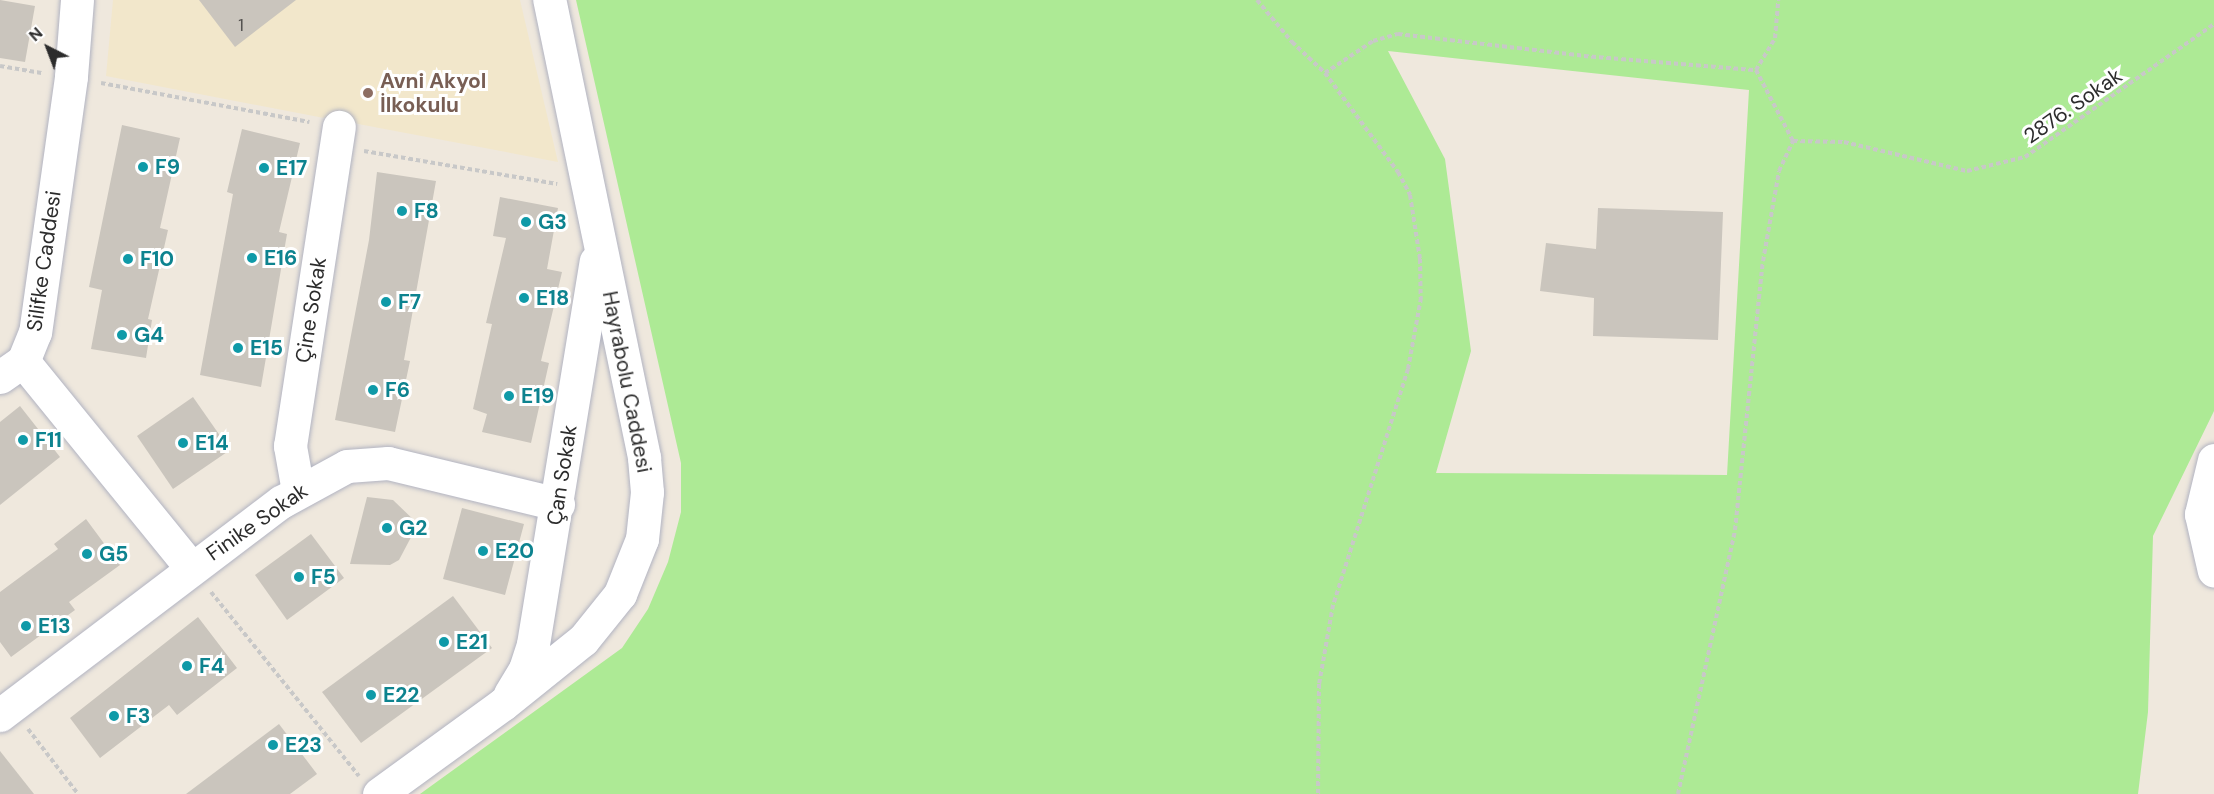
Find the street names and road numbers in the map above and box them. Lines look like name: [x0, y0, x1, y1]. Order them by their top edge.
street label: 2876. Sokak: [2019, 63, 2127, 149]
street label: Silifke Caddesi: [22, 189, 66, 333]
street label: Çine Sokak: [290, 255, 332, 365]
street label: Hayrabolu Caddesi: [597, 289, 657, 475]
street label: Çan Sokak: [542, 423, 582, 527]
street label: Finike Sokak: [202, 478, 312, 566]

